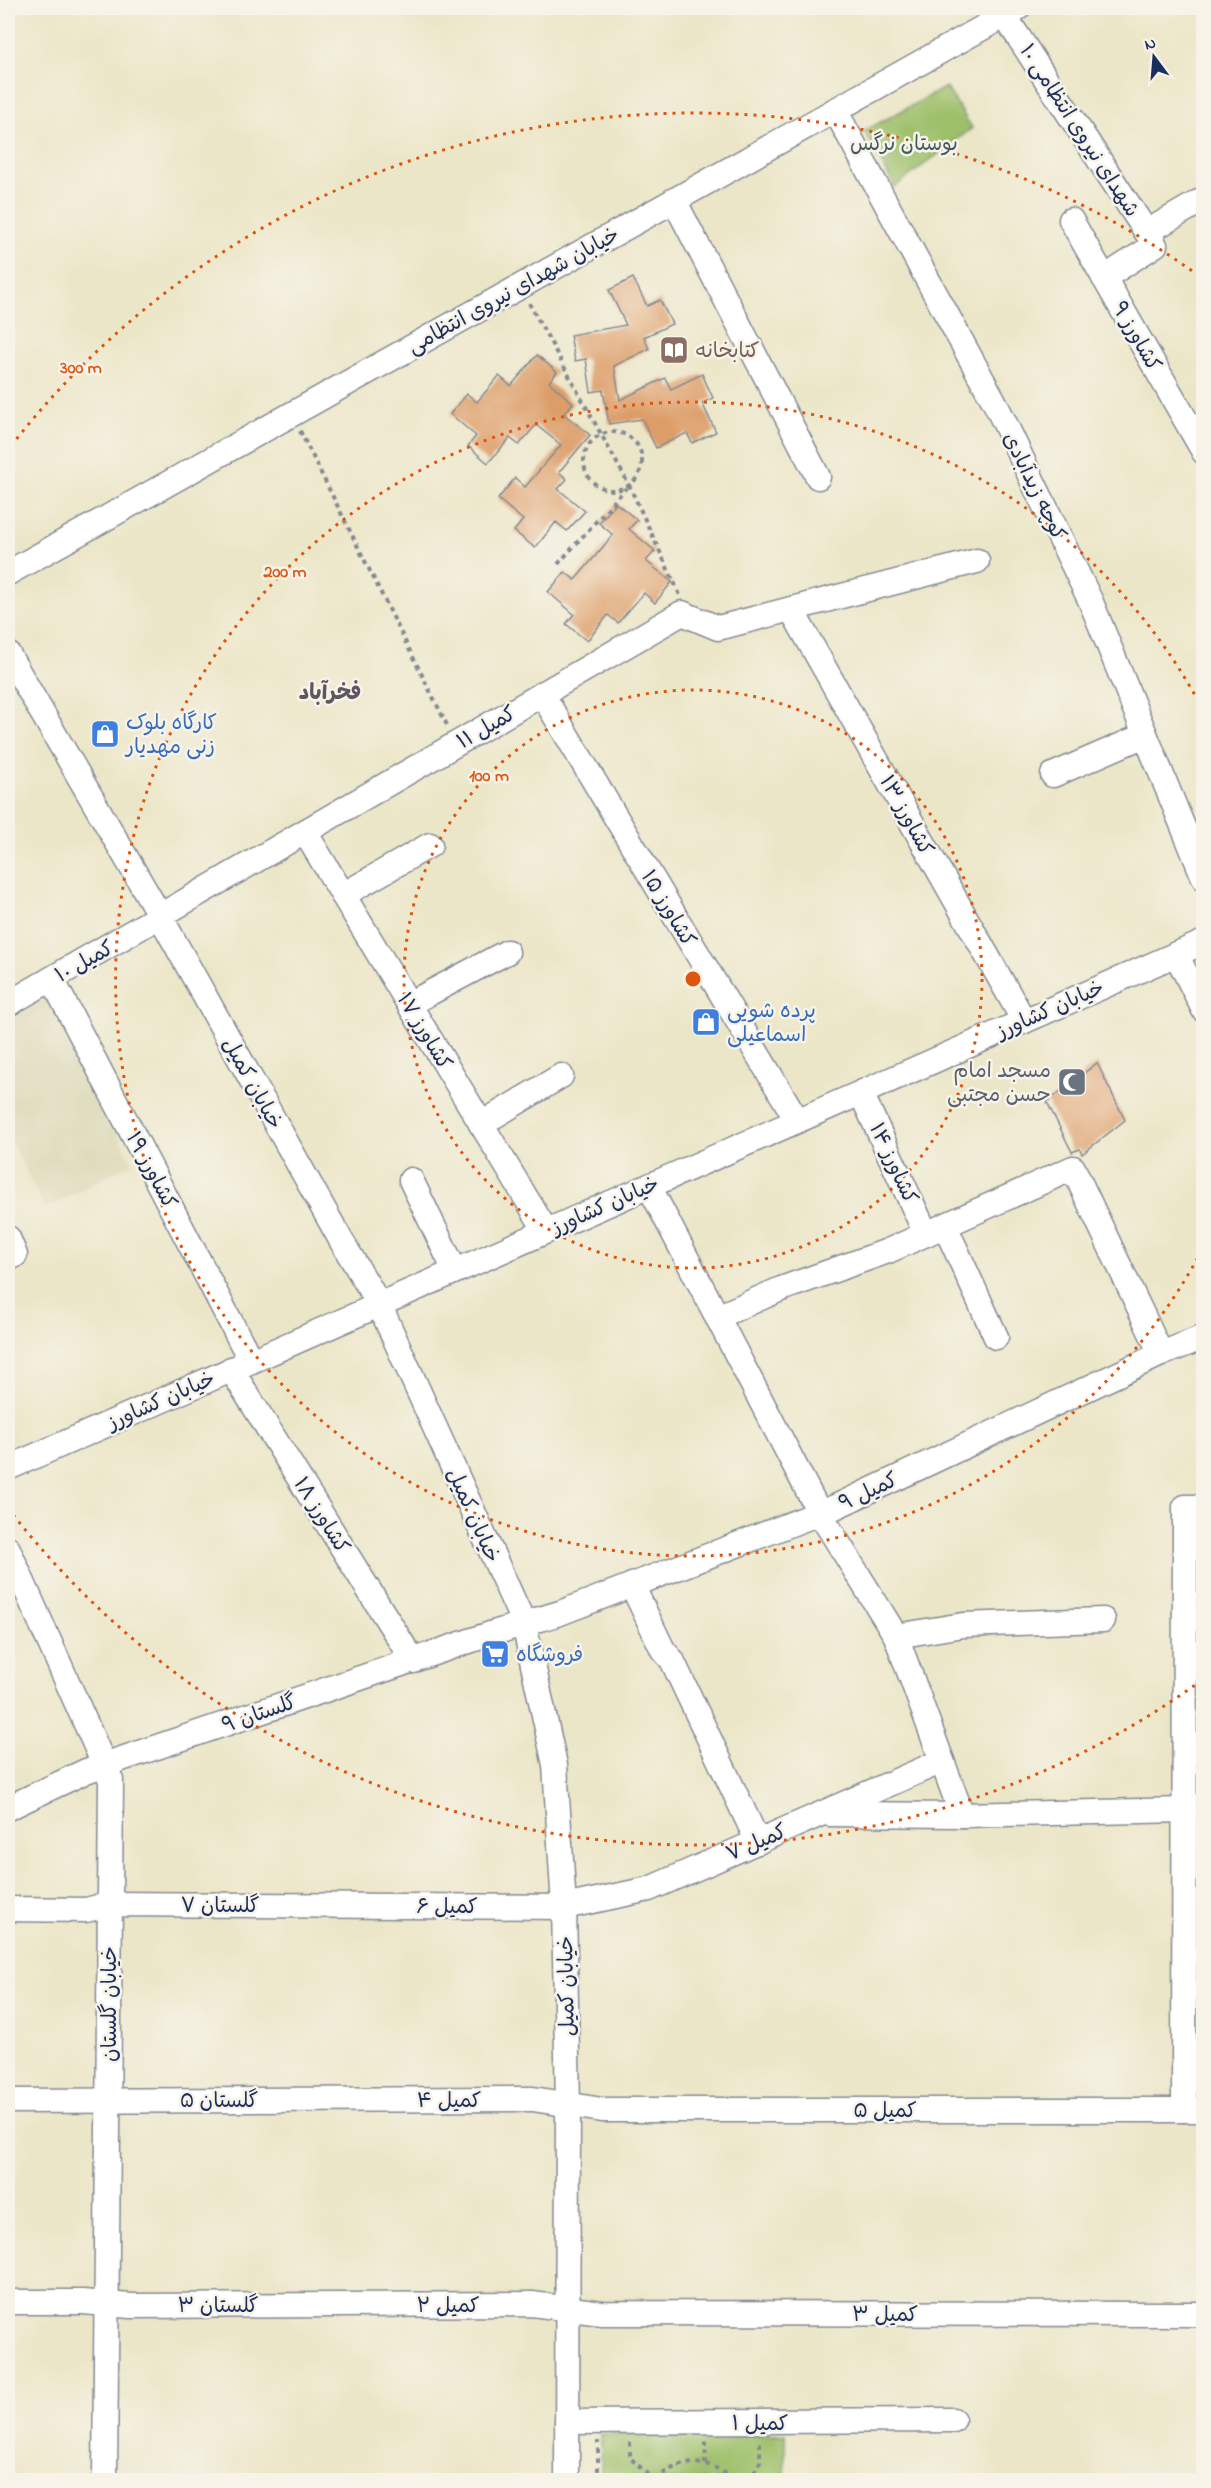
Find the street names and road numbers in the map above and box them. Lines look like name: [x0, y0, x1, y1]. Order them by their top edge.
street label: شهدای نیروی انتظامی ۱۰: [1011, 39, 1146, 223]
street label: خیابان شهدای نیروی انتظامی: [402, 221, 625, 363]
street label: کشاورز ۹: [1103, 297, 1167, 377]
street label: کوچه زیدآبادی: [994, 428, 1072, 546]
street label: کمیل ۱۱: [452, 700, 522, 758]
street label: کشاورز ۱۳: [871, 770, 940, 862]
street label: کشاورز ۱۵: [633, 865, 702, 953]
street label: کمیل ۱۰: [50, 934, 120, 991]
street label: خیابان کشاورز: [990, 974, 1109, 1049]
street label: کشاورز ۱۷: [388, 988, 458, 1076]
street label: خیابان کمیل: [214, 1033, 289, 1135]
street label: کشاورز ۱۴: [860, 1118, 924, 1209]
street label: کشاورز ۱۹: [117, 1127, 183, 1215]
street label: خیابان کشاورز: [545, 1170, 664, 1245]
street label: خیابان کشاورز: [101, 1365, 220, 1440]
street label: خیابان کمیل: [438, 1464, 506, 1568]
street label: کمیل ۹: [834, 1466, 903, 1520]
street label: کشاورز ۱۸: [285, 1472, 356, 1560]
street label: گلستان ۹: [218, 1688, 301, 1742]
street label: کمیل ۷: [722, 1818, 792, 1870]
street label: گلستان ۷: [181, 1892, 259, 1922]
street label: کمیل ۶: [416, 1893, 478, 1923]
street label: خیابان کمیل: [552, 1935, 584, 2037]
street label: خیابان گلستان: [96, 1946, 126, 2062]
street label: گلستان ۵: [180, 2087, 258, 2117]
street label: کمیل ۴: [417, 2087, 481, 2117]
street label: کمیل ۵: [853, 2097, 917, 2127]
street label: گلستان ۳: [177, 2292, 259, 2322]
street label: کمیل ۲: [416, 2292, 480, 2322]
street label: کمیل ۳: [852, 2301, 918, 2331]
street label: کمیل ۱: [732, 2410, 788, 2440]

